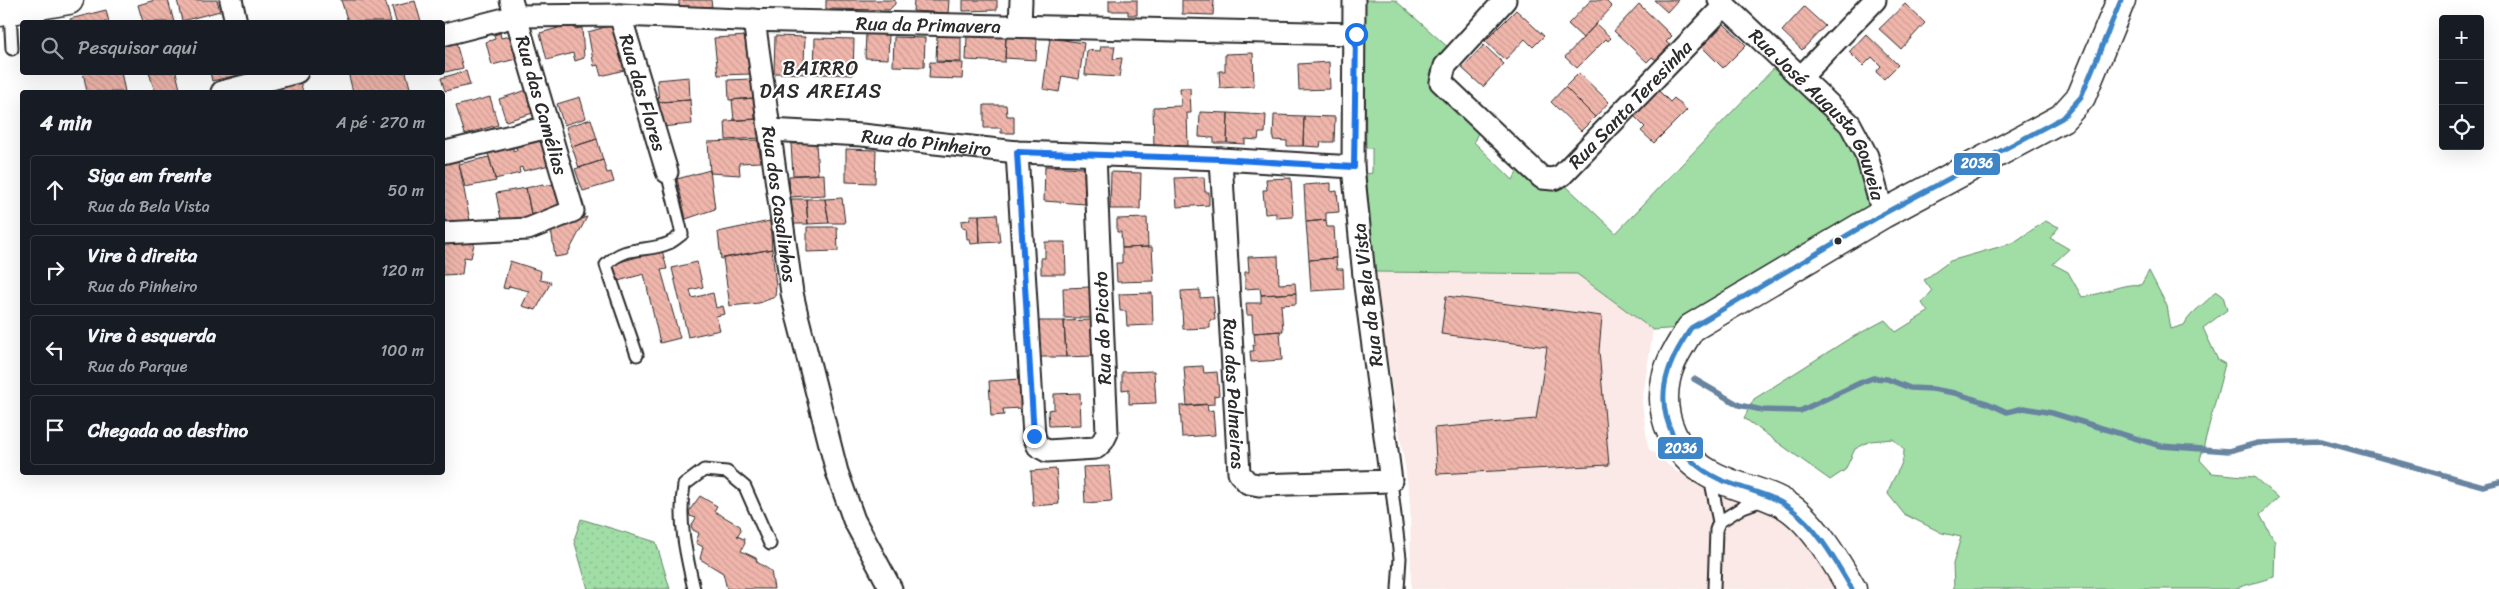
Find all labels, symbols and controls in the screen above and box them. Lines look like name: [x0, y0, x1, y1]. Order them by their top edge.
street label: Rua da Primavera: [856, 7, 1002, 43]
map controls: [2439, 15, 2484, 150]
button: +: [2439, 15, 2484, 60]
search box: [20, 20, 445, 75]
street label: Rua José Augusto Gouveia: [1741, 20, 1895, 204]
route start: [1345, 23, 1368, 46]
street label: Rua das Flores: [610, 30, 676, 156]
text: Pesquisar aqui: [78, 31, 197, 64]
street label: Rua das Camélias: [506, 31, 577, 179]
street label: Rua Santa Teresinha: [1560, 32, 1701, 177]
icon: search: [38, 34, 66, 62]
district label: BAIRRO DAS AREIAS: [760, 51, 882, 109]
button: −: [2439, 60, 2484, 105]
text: 4 min: [40, 104, 92, 142]
button: locate: [2439, 105, 2484, 150]
text: A pé · 270 m: [336, 108, 425, 137]
street label: Rua do Pinheiro: [860, 119, 993, 166]
street label: Rua dos Casalinhos: [752, 124, 806, 285]
text: 2036: [1960, 151, 1993, 176]
line badge: 2036: [1953, 152, 2001, 176]
text: Siga em frente: [88, 159, 211, 192]
icon: ahead: [41, 176, 69, 204]
text: 50 m: [388, 176, 424, 205]
text: Rua da Bela Vista: [88, 192, 210, 221]
street label: Rua da Bela Vista: [1342, 221, 1393, 369]
unlabelled marker: [1833, 236, 1843, 246]
text: Vire à direita: [88, 239, 197, 272]
icon: right: [41, 256, 69, 284]
text: 120 m: [381, 256, 424, 285]
street label: Rua do Picoto: [1084, 271, 1121, 385]
text: Rua do Pinheiro: [88, 272, 197, 301]
street label: Rua das Palmeiras: [1213, 317, 1255, 470]
text: Vire à esquerda: [88, 319, 216, 352]
icon: left: [41, 336, 69, 364]
text: 100 m: [380, 336, 424, 365]
text: Rua do Parque: [88, 352, 187, 381]
text: Chegada ao destino: [88, 414, 248, 447]
icon: arrive: [41, 416, 69, 444]
route end: [1023, 425, 1046, 448]
line badge: 2036: [1657, 436, 1704, 460]
text: 2036: [1664, 436, 1697, 461]

